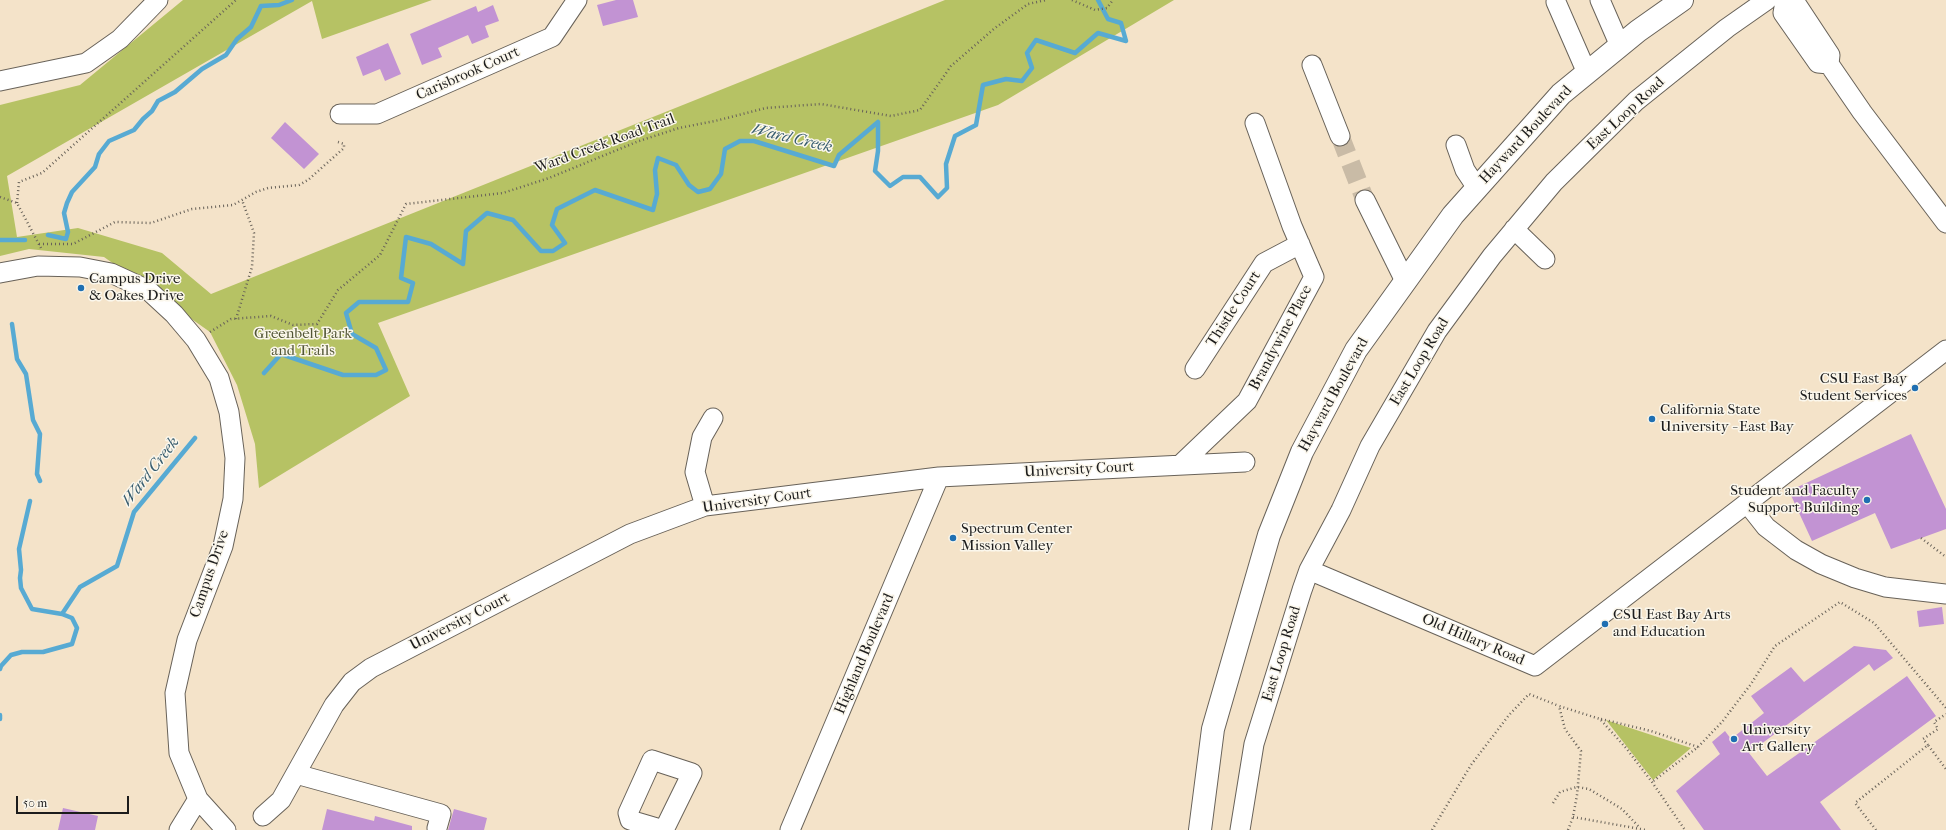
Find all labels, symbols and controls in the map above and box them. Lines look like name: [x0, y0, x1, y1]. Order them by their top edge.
street label: Carisbrook Court: [413, 43, 523, 105]
street label: East Loop Road: [1584, 74, 1668, 154]
street label: Hayward Boulevard: [1476, 82, 1576, 188]
street label: Ward Creek Road Trail: [532, 110, 678, 178]
water label: Ward Creek: [750, 120, 834, 158]
street label: Thistle Court: [1203, 268, 1265, 350]
place label: Campus Drive & Oakes Drive: [89, 270, 184, 305]
street label: Brandywine Place: [1246, 282, 1316, 394]
marker: Campus Drive & Oakes Drive: [76, 283, 86, 293]
street label: East Loop Road: [1387, 315, 1453, 409]
park label: Greenbelt Park and Trails: [254, 325, 352, 360]
street label: Hayward Boulevard: [1295, 335, 1373, 455]
place label: CSU East Bay Student Services: [1800, 370, 1907, 405]
marker: CSU East Bay Student Services: [1910, 383, 1920, 393]
place label: California State University - East Bay: [1660, 401, 1794, 436]
marker: California State University - East Bay: [1647, 414, 1657, 424]
water label: Ward Creek: [118, 434, 184, 510]
street label: University Court: [1024, 458, 1134, 482]
place label: Student and Faculty Support Building: [1730, 482, 1859, 517]
street label: University Court: [701, 484, 813, 518]
marker: Student and Faculty Support Building: [1862, 495, 1872, 505]
place label: Spectrum Center Mission Valley: [961, 520, 1072, 555]
street label: Campus Drive: [187, 528, 233, 620]
marker: Spectrum Center Mission Valley: [948, 533, 958, 543]
street label: University Court: [407, 589, 513, 655]
street label: Highland Boulevard: [831, 591, 899, 717]
street label: East Loop Road: [1259, 604, 1305, 704]
place label: CSU East Bay Arts and Education: [1613, 606, 1731, 641]
street label: Old Hillary Road: [1419, 610, 1527, 670]
marker: CSU East Bay Arts and Education: [1600, 619, 1610, 629]
place label: University Art Gallery: [1742, 721, 1814, 756]
marker: University Art Gallery: [1729, 734, 1739, 744]
scale bar: [18, 788, 131, 814]
text: 50 m: [23, 796, 47, 810]

